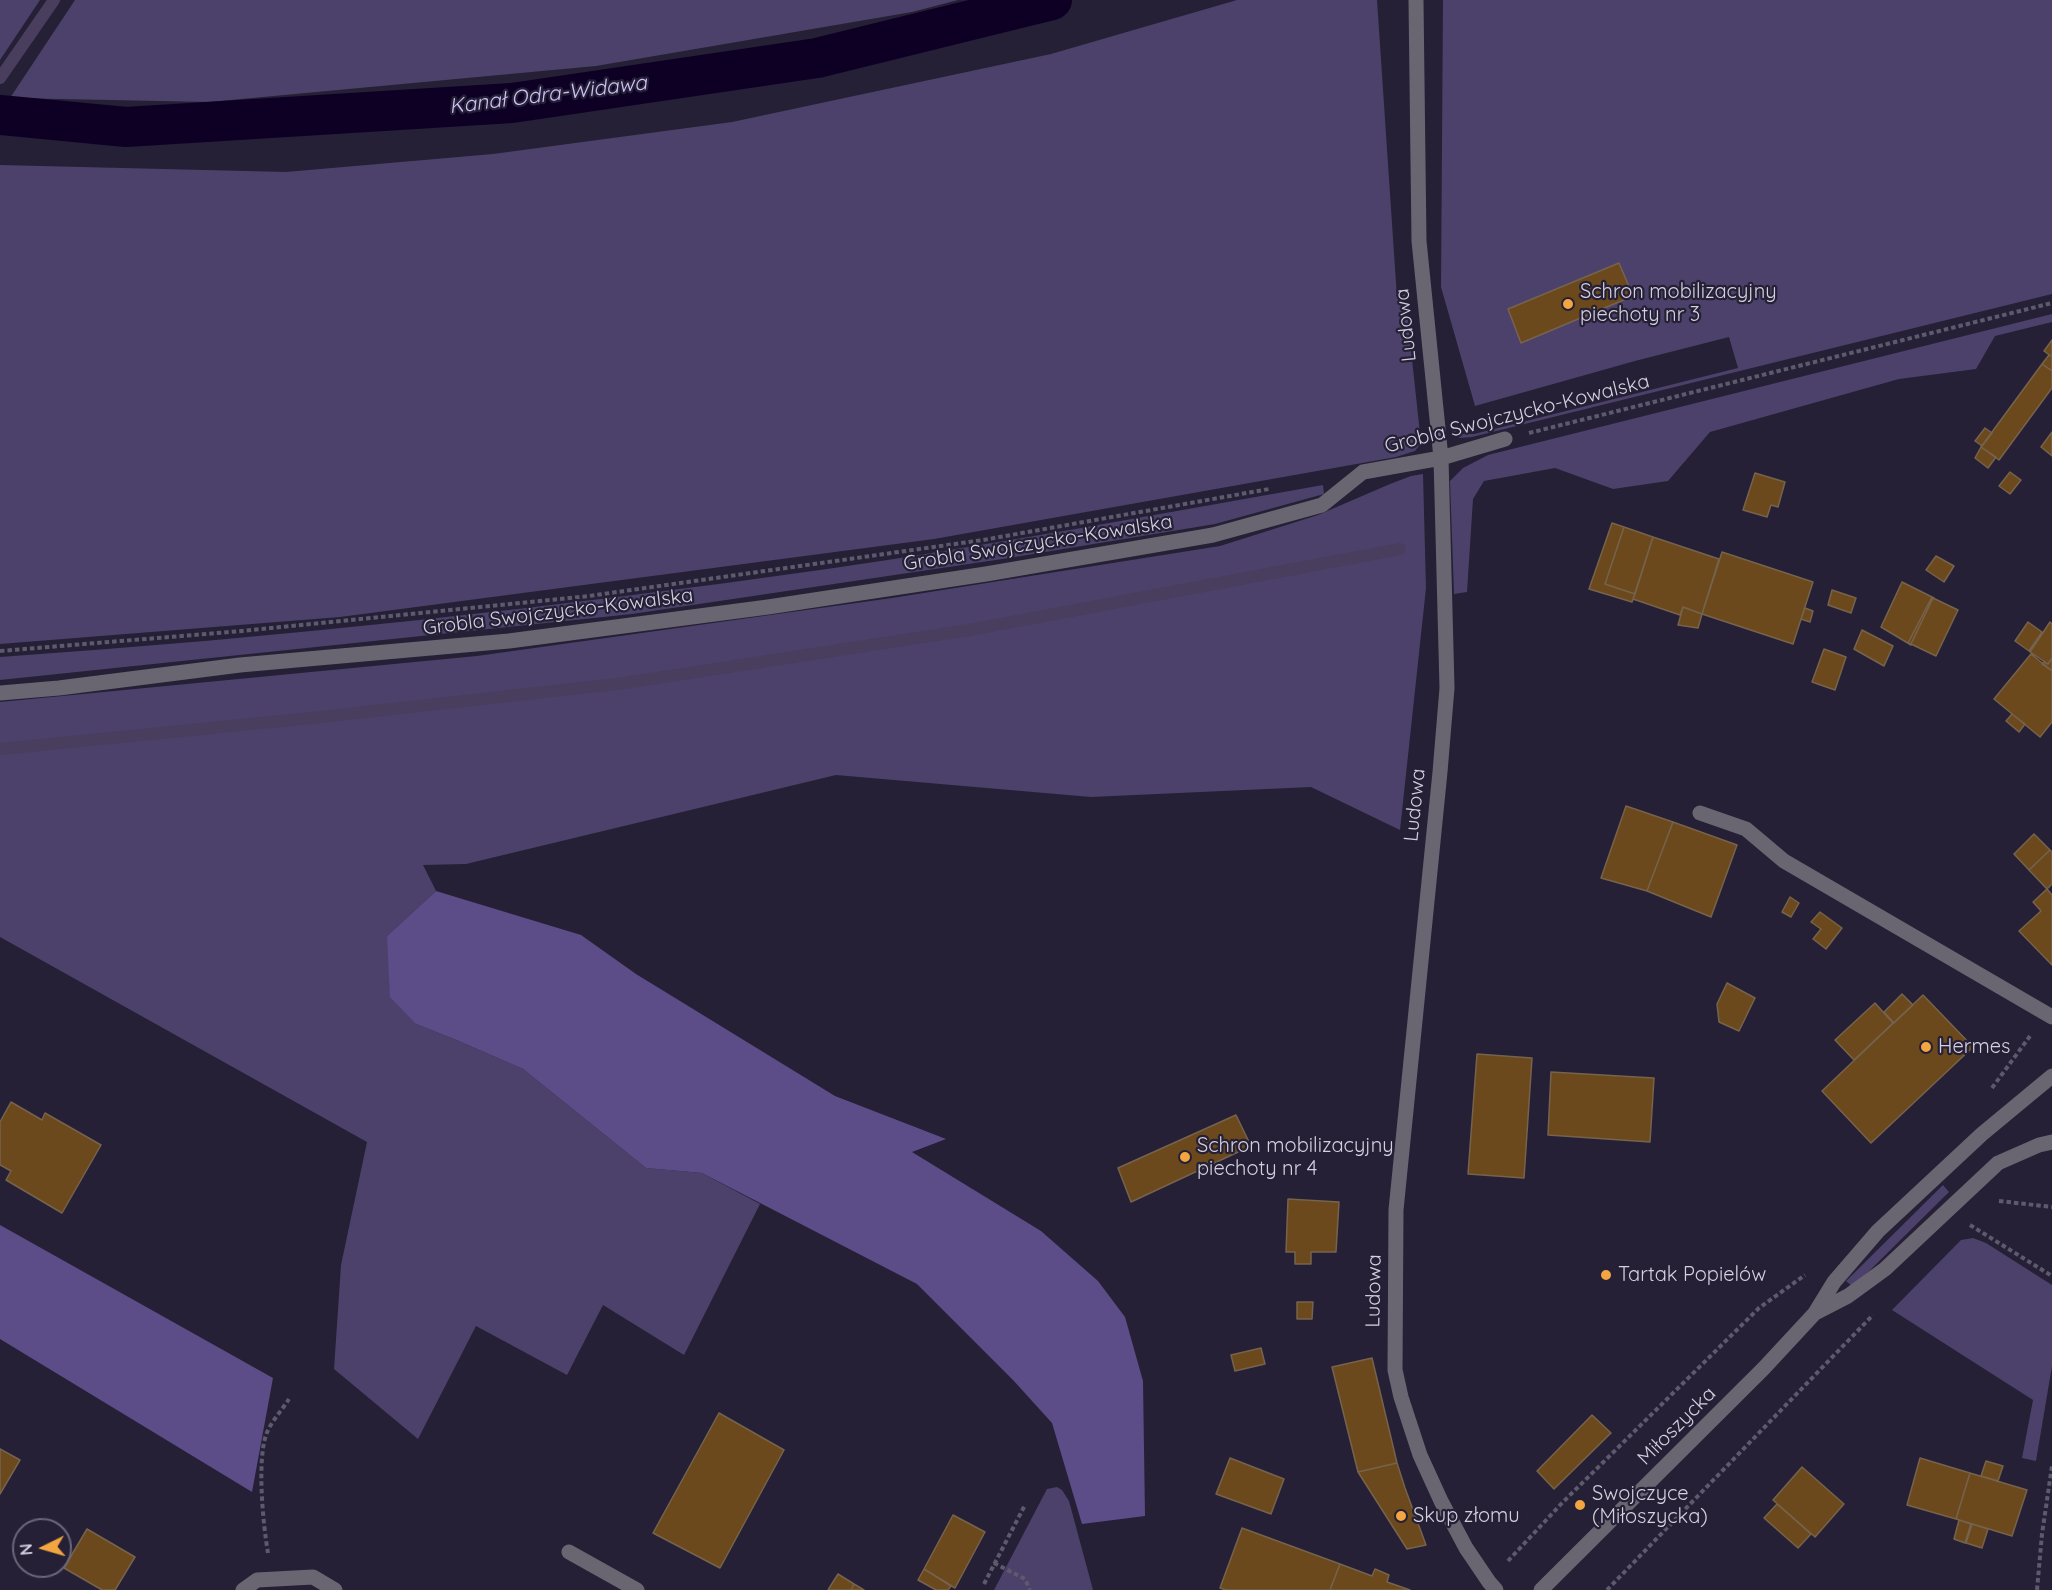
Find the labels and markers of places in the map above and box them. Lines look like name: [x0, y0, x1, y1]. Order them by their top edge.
place label: Schron mobilizacyjny piechoty nr 3: [1580, 280, 1777, 327]
marker: Schron mobilizacyjny piechoty nr 3: [1561, 297, 1575, 311]
place label: Hermes: [1938, 1035, 2010, 1059]
marker: Hermes: [1919, 1040, 1933, 1054]
place label: Schron mobilizacyjny piechoty nr 4: [1197, 1134, 1394, 1181]
marker: Schron mobilizacyjny piechoty nr 4: [1178, 1150, 1192, 1164]
place label: Tartak Popielów: [1618, 1263, 1766, 1287]
marker: Tartak Popielów: [1599, 1268, 1613, 1282]
place label: Swojczyce (Miłoszycka): [1592, 1482, 1708, 1529]
marker: Swojczyce (Miłoszycka): [1573, 1498, 1587, 1512]
place label: Skup złomu: [1413, 1504, 1520, 1528]
marker: Skup złomu: [1394, 1509, 1408, 1523]

